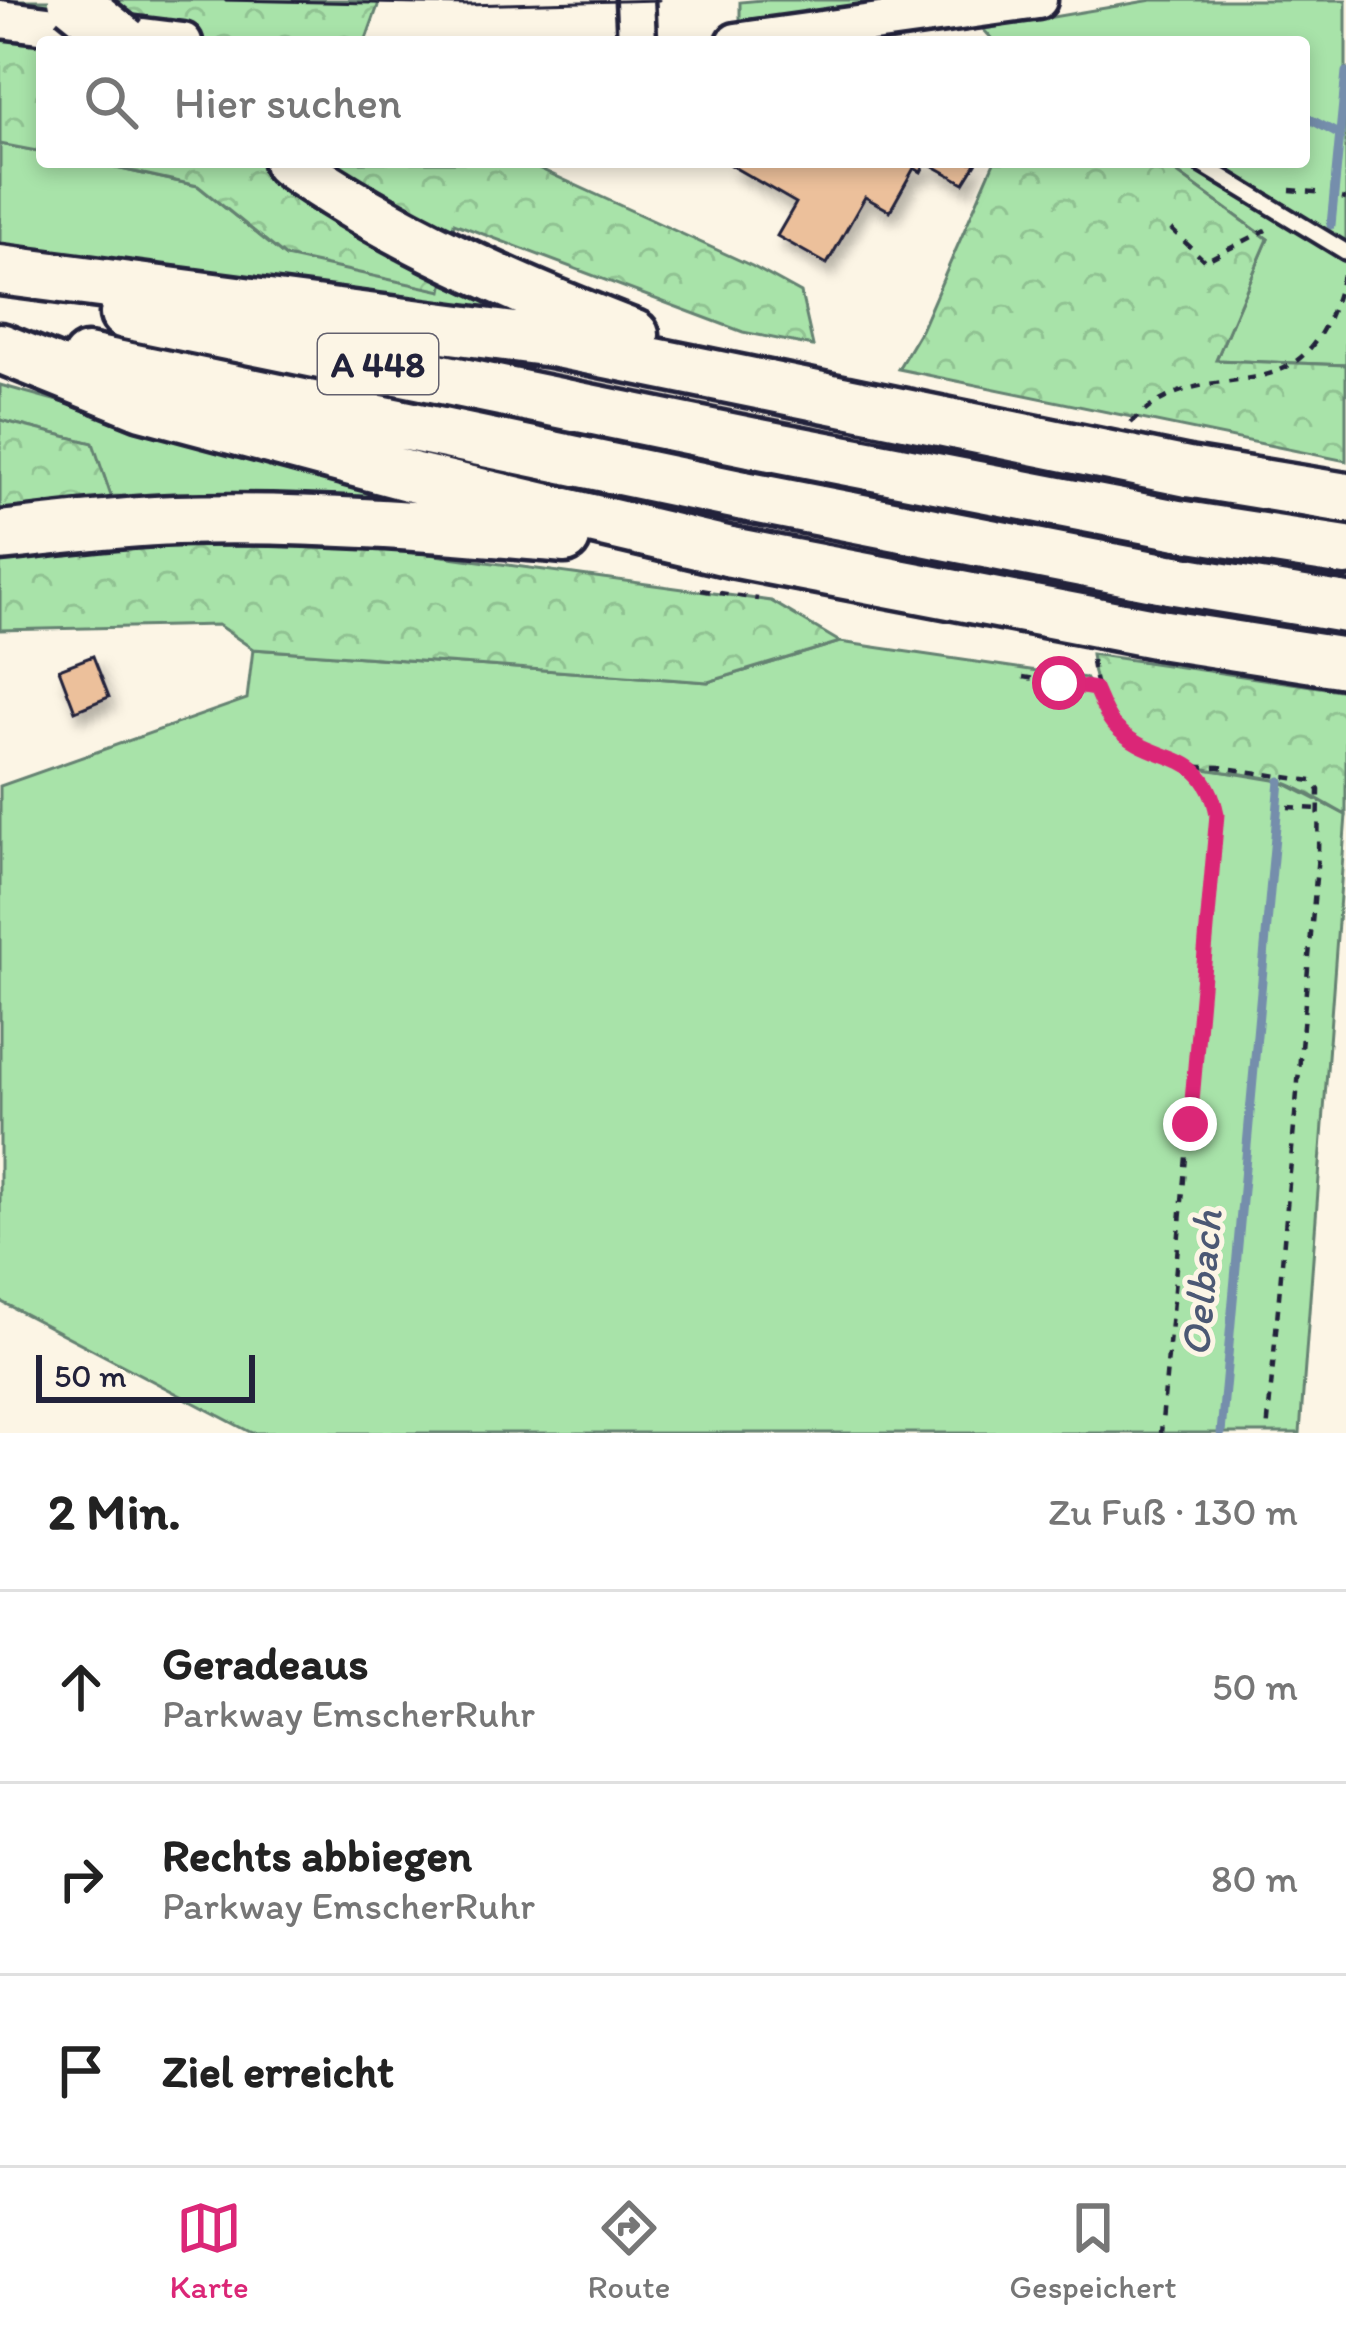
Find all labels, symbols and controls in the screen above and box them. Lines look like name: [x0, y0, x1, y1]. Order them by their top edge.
search box: [36, 36, 1310, 168]
icon: search: [78, 69, 144, 135]
text: Hier suchen: [174, 75, 402, 129]
road number: A 448: [318, 334, 438, 394]
route start: [1032, 656, 1086, 710]
route end: [1163, 1097, 1217, 1151]
water label: Oelbach: [1169, 1207, 1233, 1358]
scale bar: [36, 1349, 255, 1402]
text: 50 m: [54, 1356, 127, 1395]
text: 2 Min.: [48, 1481, 181, 1542]
text: Zu Fuß · 130 m: [1048, 1488, 1298, 1535]
text: Geradeaus: [162, 1636, 369, 1690]
icon: ahead: [48, 1654, 114, 1720]
text: 50 m: [1212, 1663, 1298, 1710]
text: Parkway EmscherRuhr: [162, 1690, 535, 1737]
text: Rechts abbiegen: [162, 1828, 472, 1882]
icon: right: [48, 1846, 114, 1912]
text: 80 m: [1211, 1855, 1298, 1902]
text: Parkway EmscherRuhr: [162, 1882, 535, 1929]
icon: arrive: [48, 2038, 114, 2104]
text: Ziel erreicht: [162, 2044, 394, 2098]
tab: Karte: [169, 2195, 249, 2306]
tab: Route: [588, 2195, 671, 2306]
tab: Gespeichert: [1009, 2195, 1177, 2306]

